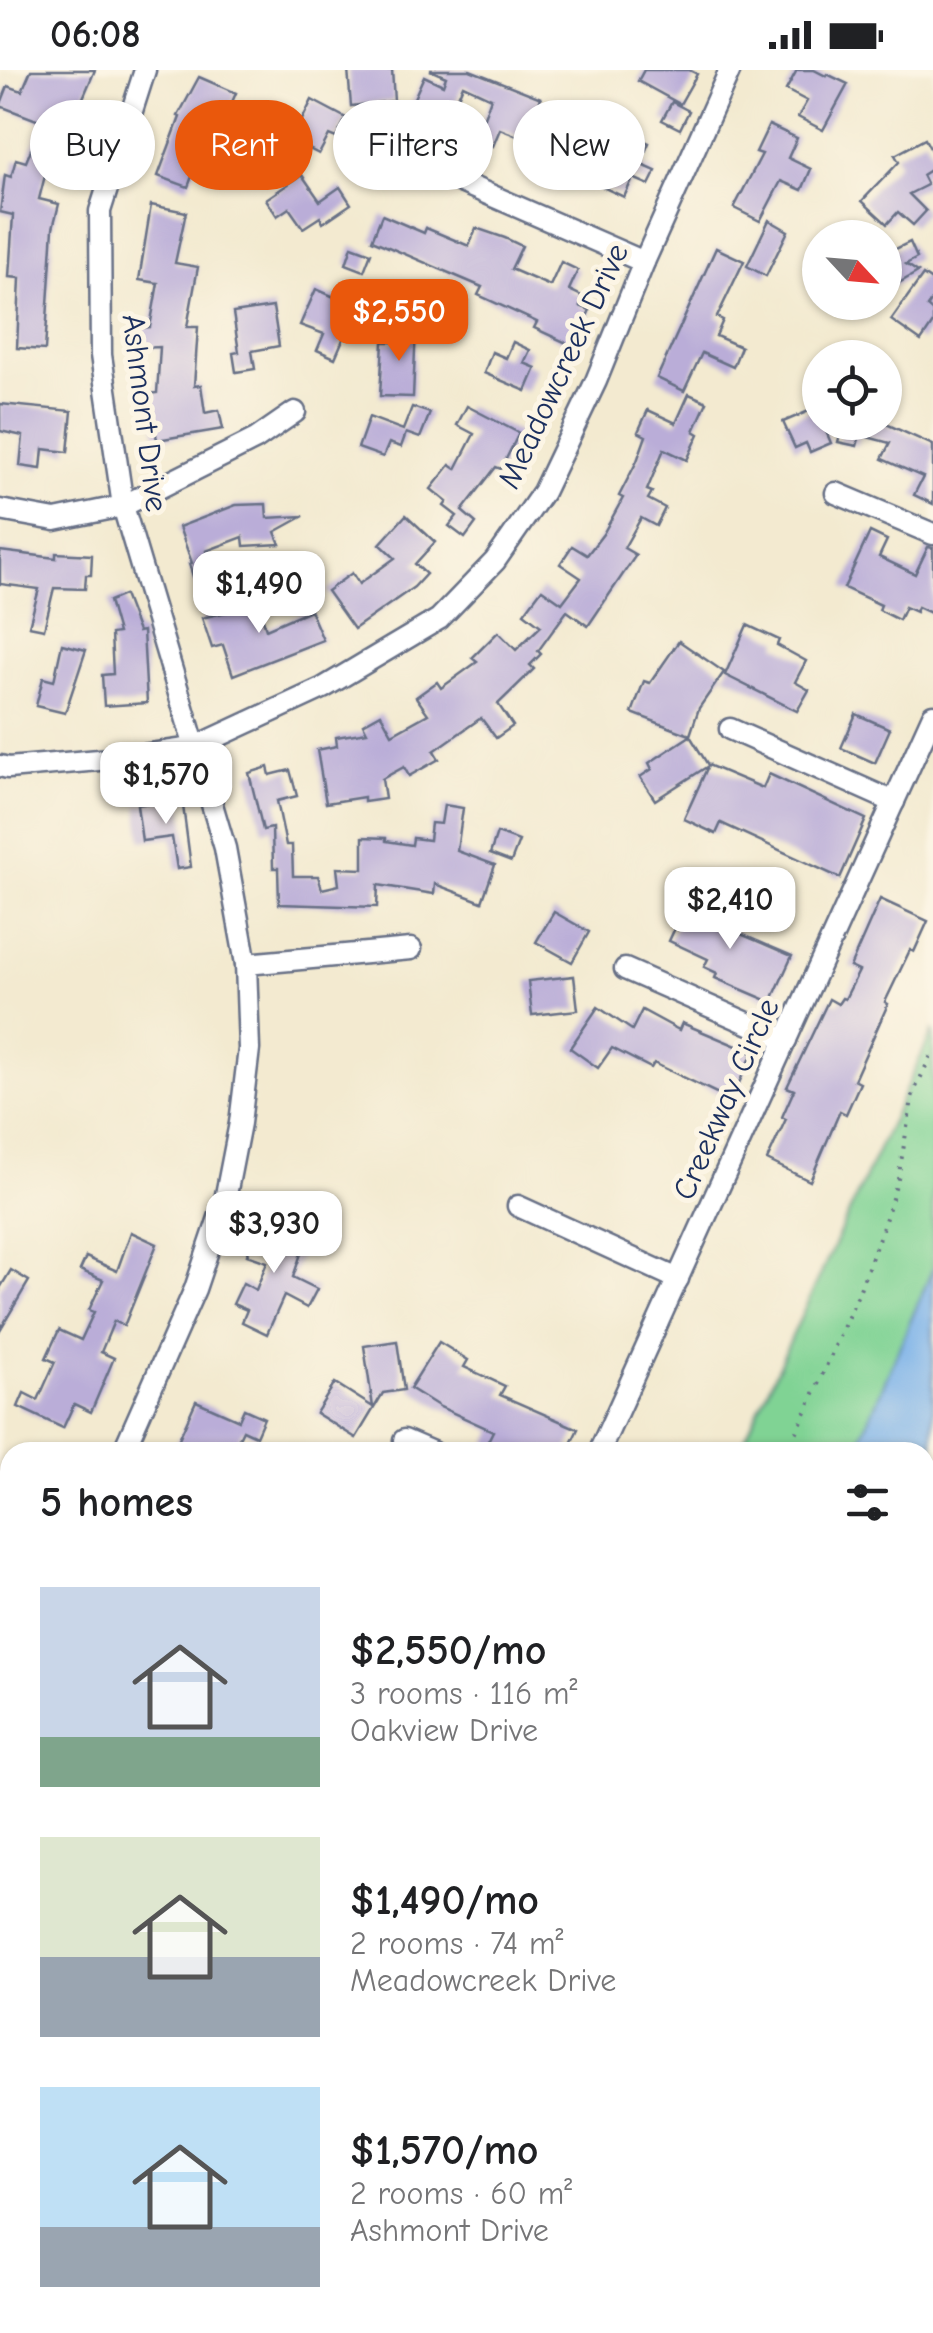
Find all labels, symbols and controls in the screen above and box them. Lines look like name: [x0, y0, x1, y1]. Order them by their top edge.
text: 06:08: [50, 13, 141, 57]
chip: Buy: [30, 100, 155, 190]
chip: Rent: [175, 100, 313, 190]
chip: Filters: [333, 100, 493, 190]
chip: New: [513, 100, 645, 190]
north arrow: [802, 220, 902, 320]
map controls: [802, 220, 902, 440]
street label: Meadowcreek Drive: [490, 238, 636, 494]
pin: $2,550: [318, 279, 480, 364]
text: $2,550: [352, 293, 446, 330]
street label: Ashmont Drive: [115, 312, 175, 514]
button: locate: [802, 340, 902, 440]
pin: $1,490: [178, 551, 340, 636]
text: $1,490: [215, 565, 303, 602]
pin: $1,570: [85, 742, 247, 827]
text: $1,570: [122, 756, 210, 793]
pin: $2,410: [649, 867, 811, 952]
text: $2,410: [686, 881, 774, 918]
street label: Creekway Circle: [665, 993, 787, 1205]
pin: $3,930: [193, 1191, 355, 1276]
text: $3,930: [228, 1205, 320, 1242]
icon: filters: [840, 1475, 895, 1530]
text: 5 homes: [40, 1478, 193, 1527]
text: $2,550/mo: [350, 1626, 546, 1675]
icon: home: [120, 1627, 240, 1747]
text: 3 rooms · 116 m²: [350, 1675, 578, 1712]
text: Oakview Drive: [350, 1712, 538, 1749]
text: $1,490/mo: [350, 1876, 539, 1925]
icon: home: [120, 1877, 240, 1997]
text: 2 rooms · 74 m²: [350, 1925, 563, 1962]
text: Meadowcreek Drive: [350, 1962, 616, 1999]
text: $1,570/mo: [350, 2126, 539, 2175]
icon: home: [120, 2127, 240, 2247]
text: 2 rooms · 60 m²: [350, 2175, 572, 2212]
text: Ashmont Drive: [350, 2212, 549, 2249]

